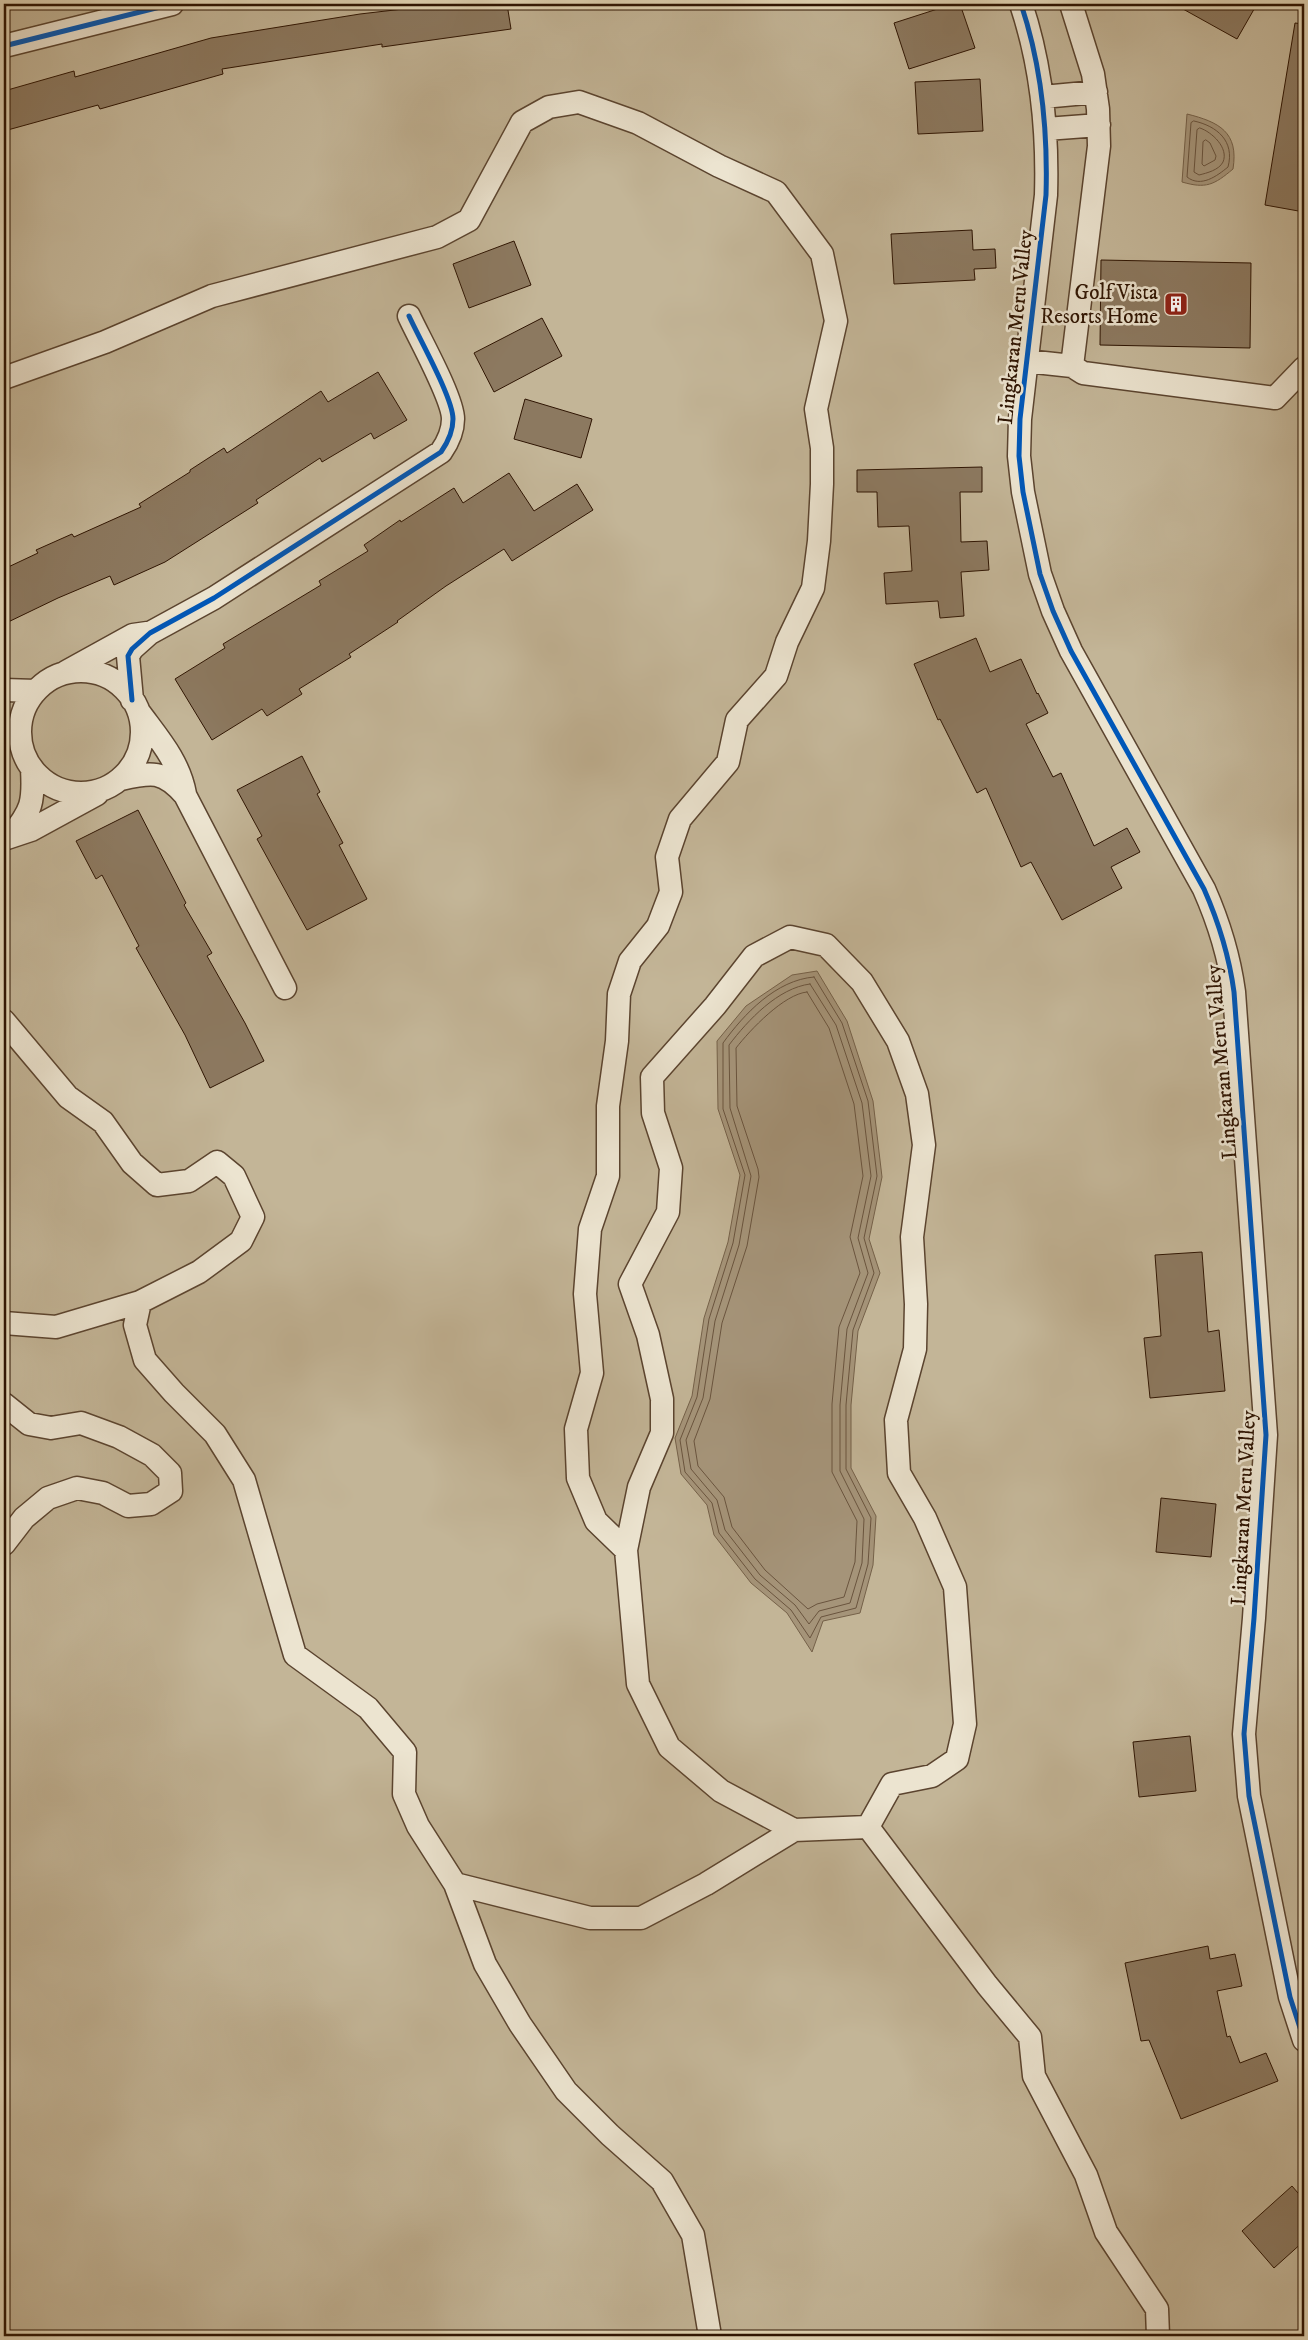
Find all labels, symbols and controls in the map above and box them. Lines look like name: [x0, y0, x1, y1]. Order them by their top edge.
street label: Lingkaran Meru Valley: [993, 228, 1039, 426]
place label: Golf Vista Resorts Home: [1040, 280, 1158, 330]
building icon: Golf Vista Resorts Home: [1163, 291, 1189, 317]
street label: Lingkaran Meru Valley: [1200, 962, 1243, 1160]
street label: Lingkaran Meru Valley: [1226, 1409, 1262, 1606]

